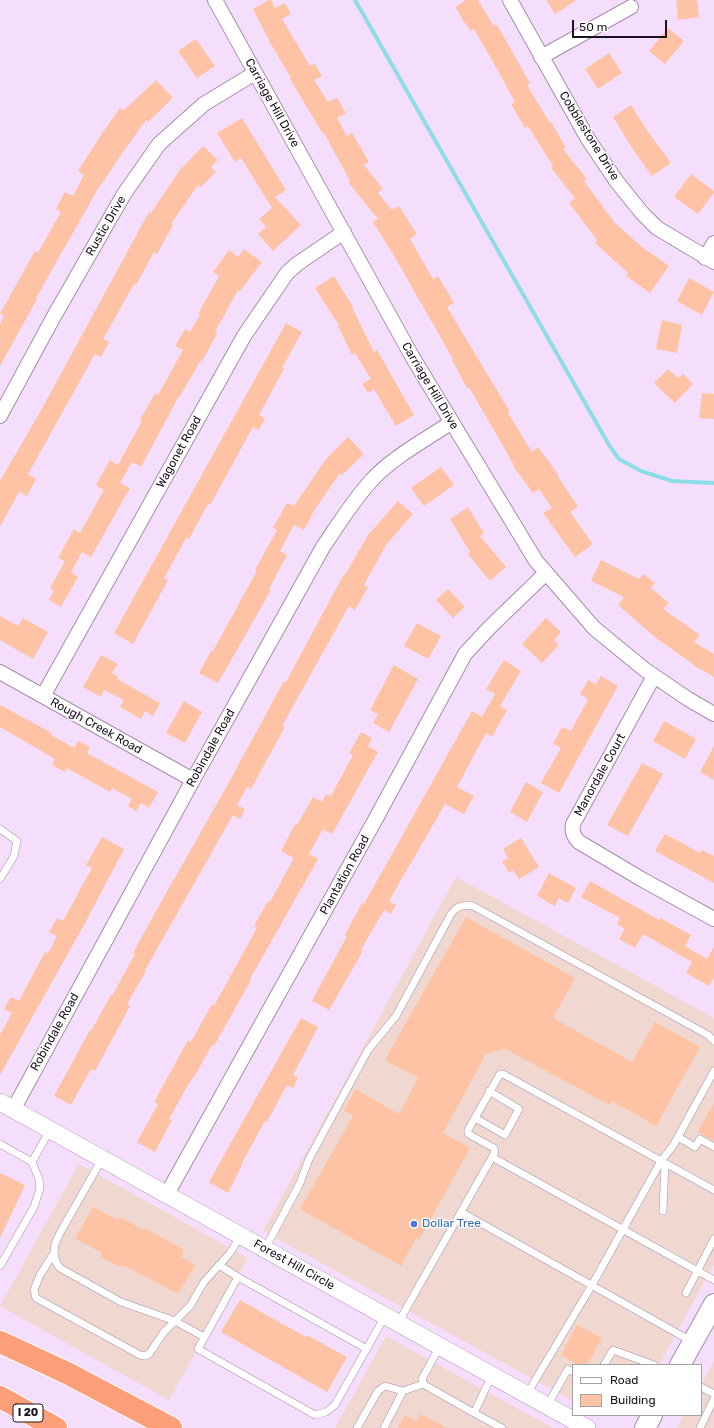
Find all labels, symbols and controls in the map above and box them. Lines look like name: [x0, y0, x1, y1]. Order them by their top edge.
scale bar: [574, 12, 669, 38]
text: 50 m: [579, 20, 607, 34]
street label: Carriage Hill Drive: [242, 56, 302, 150]
street label: Cobblestone Drive: [556, 89, 622, 183]
street label: Rustic Drive: [83, 193, 129, 259]
street label: Carriage Hill Drive: [398, 340, 462, 432]
street label: Wagonet Road: [153, 414, 205, 490]
street label: Rough Creek Road: [48, 695, 144, 757]
street label: Robindale Road: [184, 707, 238, 789]
street label: Manordale Court: [571, 731, 629, 819]
street label: Plantation Road: [317, 833, 373, 917]
street label: Robindale Road: [28, 991, 82, 1073]
place label: Dollar Tree: [422, 1217, 481, 1231]
marker: Dollar Tree: [409, 1219, 419, 1229]
street label: Forest Hill Circle: [251, 1237, 337, 1293]
legend: [572, 1364, 702, 1416]
text: Road: [610, 1373, 638, 1387]
text: Building: [610, 1393, 656, 1407]
road number: I 20: [13, 1404, 43, 1422]

